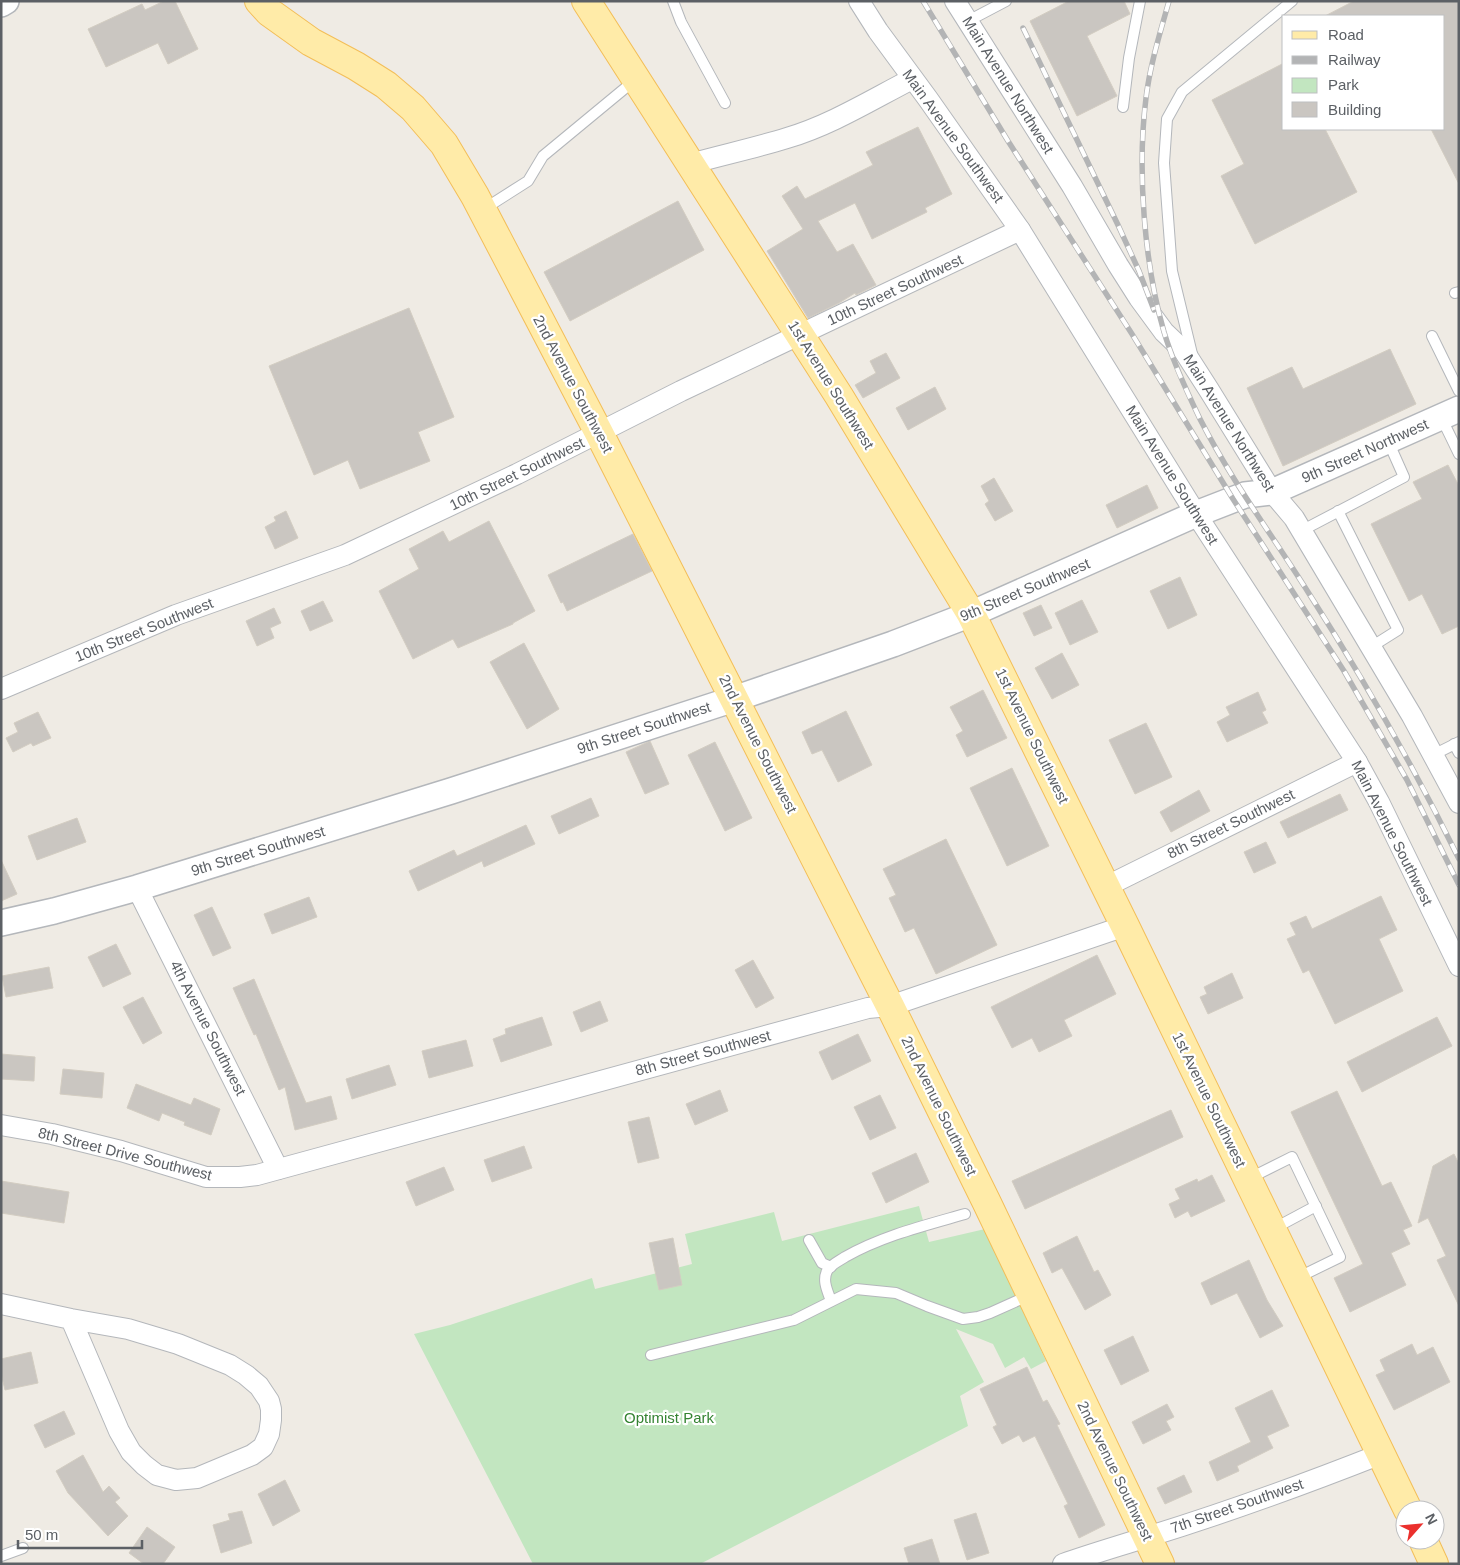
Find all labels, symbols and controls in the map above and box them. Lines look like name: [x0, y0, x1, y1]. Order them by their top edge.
street label: Main Avenue Northwest: [959, 13, 1058, 157]
legend: [1282, 15, 1445, 130]
text: Road: [1328, 26, 1364, 43]
text: Railway: [1328, 51, 1381, 68]
street label: Main Avenue Southwest: [899, 66, 1008, 206]
text: Park: [1328, 76, 1359, 93]
text: Building: [1328, 101, 1381, 118]
street label: 10th Street Southwest: [824, 250, 966, 328]
street label: 2nd Avenue Southwest: [530, 312, 617, 456]
street label: 1st Avenue Southwest: [785, 317, 878, 453]
street label: Main Avenue Northwest: [1180, 351, 1279, 495]
street label: Main Avenue Southwest: [1123, 402, 1223, 548]
street label: 9th Street Northwest: [1299, 415, 1431, 486]
street label: 10th Street Southwest: [447, 433, 588, 514]
street label: 9th Street Southwest: [957, 554, 1093, 625]
street label: 10th Street Southwest: [72, 594, 216, 665]
street label: 1st Avenue Southwest: [992, 665, 1073, 807]
street label: 2nd Avenue Southwest: [716, 672, 801, 817]
street label: 9th Street Southwest: [575, 698, 713, 757]
street label: Main Avenue Southwest: [1348, 757, 1437, 909]
street label: 8th Street Southwest: [1164, 785, 1298, 862]
street label: 9th Street Southwest: [189, 822, 328, 879]
street label: 4th Avenue Southwest: [167, 958, 250, 1099]
street label: 8th Street Southwest: [633, 1026, 773, 1079]
street label: 1st Avenue Southwest: [1169, 1029, 1250, 1171]
street label: 2nd Avenue Southwest: [898, 1033, 981, 1179]
street label: 8th Street Drive Southwest: [37, 1124, 215, 1184]
street label: 2nd Avenue Southwest: [1074, 1398, 1157, 1544]
park label: Optimist Park: [624, 1409, 715, 1426]
street label: 7th Street Southwest: [1168, 1475, 1306, 1536]
north arrow: [1395, 1500, 1445, 1550]
text: N: [1422, 1511, 1441, 1527]
scale bar: [18, 1518, 141, 1550]
text: 50 m: [25, 1526, 58, 1543]

